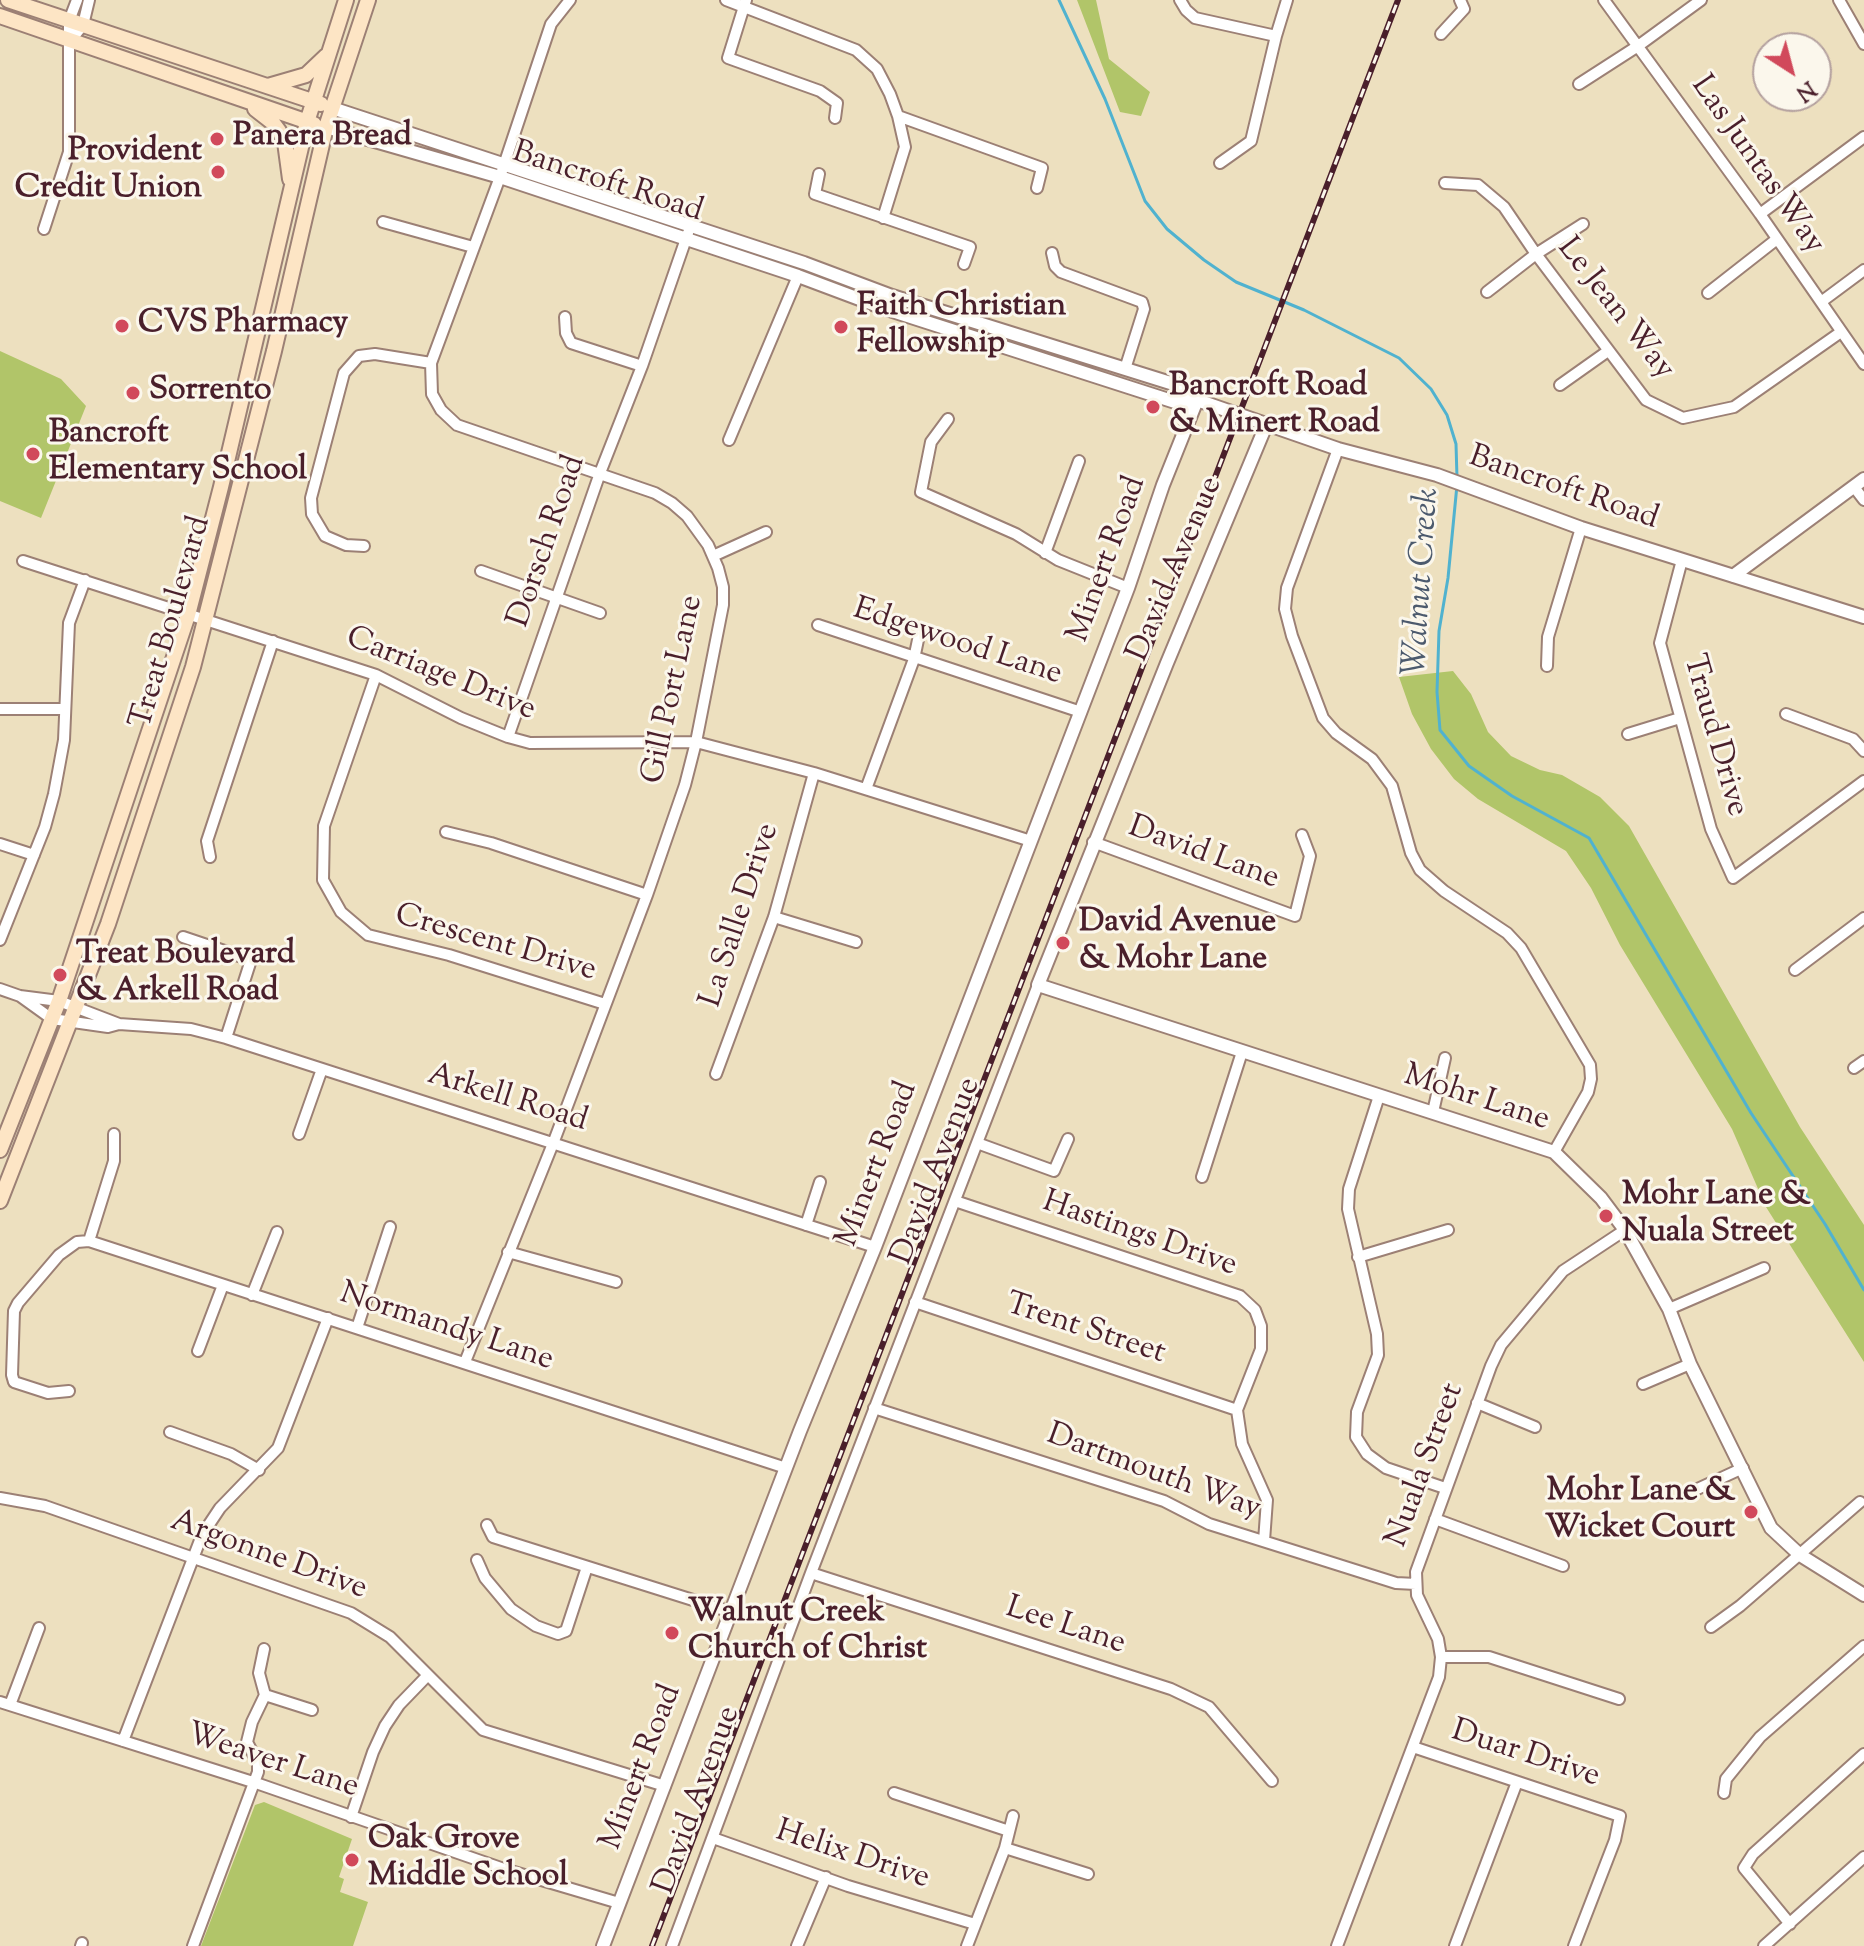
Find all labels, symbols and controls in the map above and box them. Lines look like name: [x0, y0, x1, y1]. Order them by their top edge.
north arrow: [1752, 32, 1832, 112]
street label: Las Juntas Way: [1680, 69, 1832, 263]
text: N: [1788, 72, 1821, 108]
place label: Panera Bread: [233, 120, 412, 158]
marker: Panera Bread: [208, 130, 226, 148]
place label: Provident Credit Union: [15, 135, 202, 210]
street label: Bancroft Road: [507, 135, 707, 233]
marker: Provident Credit Union: [209, 163, 227, 181]
street label: Le Jean Way: [1547, 231, 1681, 389]
place label: Faith Christian Fellowship: [857, 290, 1066, 365]
place label: CVS Pharmacy: [138, 307, 348, 345]
marker: CVS Pharmacy: [113, 317, 131, 335]
marker: Faith Christian Fellowship: [832, 318, 850, 336]
place label: Bancroft Road & Minert Road: [1169, 370, 1380, 445]
place label: Sorrento: [149, 374, 272, 412]
marker: Sorrento: [124, 384, 142, 402]
marker: Bancroft Road & Minert Road: [1144, 398, 1162, 416]
place label: Bancroft Elementary School: [49, 417, 307, 492]
street label: Bancroft Road: [1463, 440, 1663, 540]
marker: Bancroft Elementary School: [24, 445, 42, 463]
street label: Dorsch Road: [502, 451, 596, 633]
street label: Minert Road: [1061, 472, 1157, 648]
street label: David Avenue: [1121, 472, 1233, 668]
water label: Walnut Creek: [1397, 487, 1451, 677]
street label: Treat Boulevard: [124, 512, 222, 734]
street label: Gill Port Lane: [636, 592, 714, 788]
street label: Edgewood Lane: [848, 592, 1066, 696]
street label: Carriage Drive: [340, 621, 540, 731]
street label: Traud Drive: [1672, 651, 1754, 821]
street label: David Lane: [1122, 810, 1284, 900]
street label: La Salle Drive: [694, 819, 790, 1013]
street label: Crescent Drive: [390, 898, 600, 992]
place label: David Avenue & Mohr Lane: [1079, 906, 1276, 981]
marker: David Avenue & Mohr Lane: [1054, 934, 1072, 952]
place label: Treat Boulevard & Arkell Road: [76, 938, 295, 1013]
marker: Treat Boulevard & Arkell Road: [51, 966, 69, 984]
street label: Arkell Road: [422, 1057, 592, 1143]
street label: Mohr Lane: [1398, 1058, 1554, 1142]
street label: David Avenue: [885, 1073, 991, 1271]
street label: Minert Road: [830, 1077, 928, 1253]
place label: Mohr Lane & Nuala Street: [1622, 1179, 1810, 1254]
street label: Hastings Drive: [1037, 1185, 1241, 1287]
marker: Mohr Lane & Nuala Street: [1597, 1207, 1615, 1225]
street label: Normandy Lane: [334, 1276, 558, 1382]
street label: Trent Street: [1000, 1287, 1170, 1375]
street label: Nuala Street: [1380, 1379, 1474, 1553]
street label: Dartmouth Way: [1041, 1417, 1265, 1531]
place label: Mohr Lane & Wicket Court: [1545, 1475, 1735, 1550]
marker: Mohr Lane & Wicket Court: [1742, 1503, 1760, 1521]
street label: Argonne Drive: [164, 1504, 372, 1610]
street label: Lee Lane: [1000, 1591, 1130, 1665]
place label: Walnut Creek Church of Christ: [688, 1596, 927, 1671]
marker: Walnut Creek Church of Christ: [663, 1624, 681, 1642]
street label: Minert Road: [594, 1680, 692, 1856]
street label: David Avenue: [647, 1702, 751, 1900]
street label: Duar Drive: [1446, 1714, 1604, 1798]
street label: Weaver Lane: [181, 1717, 363, 1809]
street label: Helix Drive: [770, 1814, 934, 1900]
place label: Oak Grove Middle School: [368, 1823, 568, 1898]
marker: Oak Grove Middle School: [343, 1851, 361, 1869]

